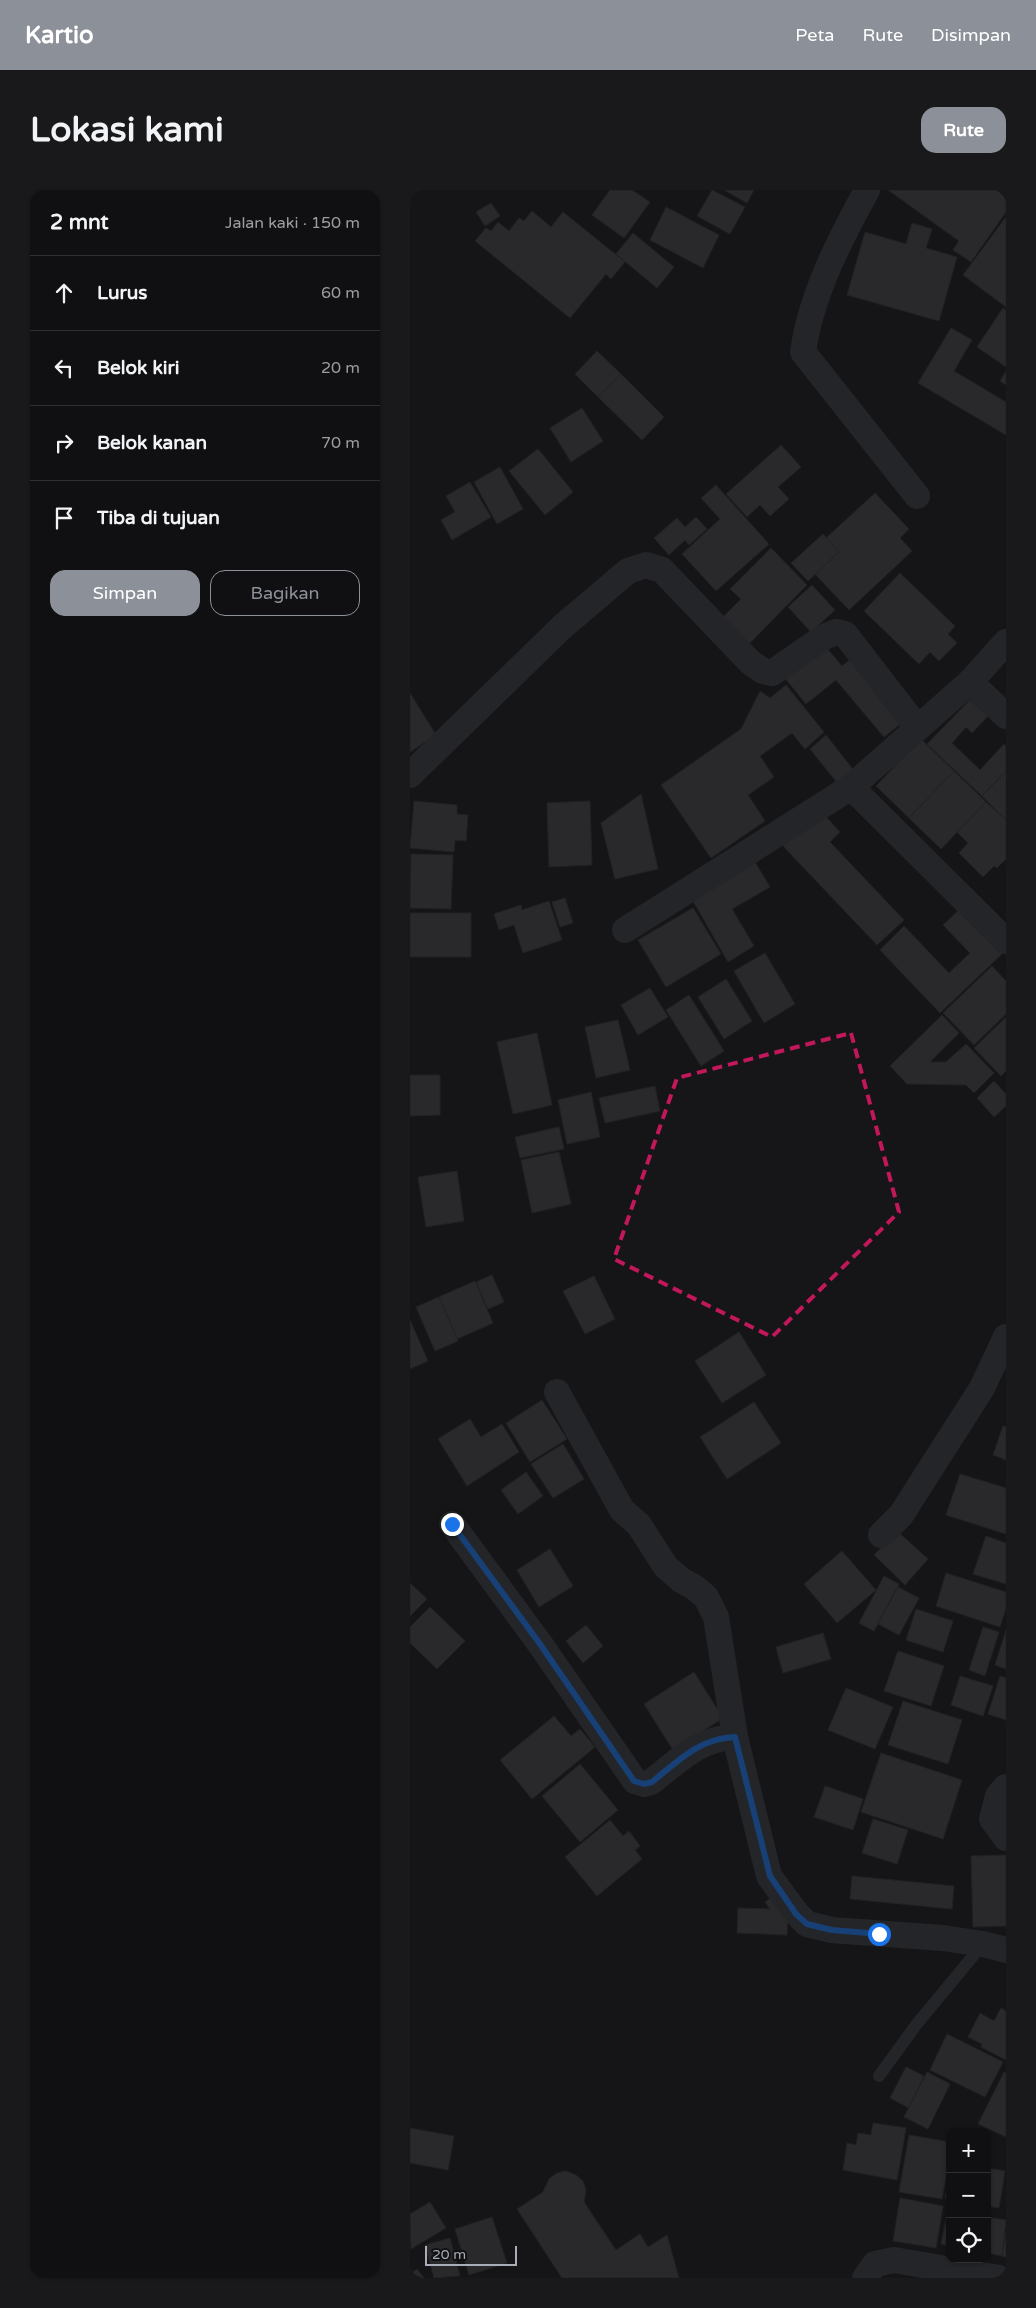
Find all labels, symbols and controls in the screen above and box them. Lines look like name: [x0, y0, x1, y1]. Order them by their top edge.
text: Kartio: [25, 21, 94, 50]
text: Peta: [795, 24, 834, 46]
text: Rute: [862, 24, 903, 46]
text: Disimpan: [931, 24, 1011, 46]
button: Rute: [921, 107, 1006, 153]
text: Lokasi kami: [30, 109, 224, 151]
text: 2 mnt: [50, 210, 109, 235]
text: Jalan kaki · 150 m: [225, 213, 360, 233]
icon: ahead: [50, 279, 78, 307]
text: Lurus: [97, 282, 147, 304]
text: 60 m: [321, 283, 360, 303]
icon: left: [50, 354, 78, 382]
text: Belok kiri: [97, 357, 180, 379]
text: 20 m: [321, 358, 360, 378]
icon: right: [50, 429, 78, 457]
text: Belok kanan: [97, 432, 207, 454]
text: 70 m: [321, 433, 360, 453]
icon: arrive: [50, 504, 78, 532]
text: Tiba di tujuan: [97, 507, 220, 529]
button: Simpan: [50, 570, 200, 616]
button: Bagikan: [210, 570, 360, 616]
route end: [441, 1513, 464, 1536]
route start: [868, 1923, 891, 1946]
map controls: [946, 2128, 991, 2263]
button: +: [946, 2128, 991, 2173]
button: −: [946, 2173, 991, 2218]
button: locate: [946, 2218, 991, 2263]
scale bar: [425, 2243, 518, 2266]
text: 20 m: [432, 2246, 466, 2263]

